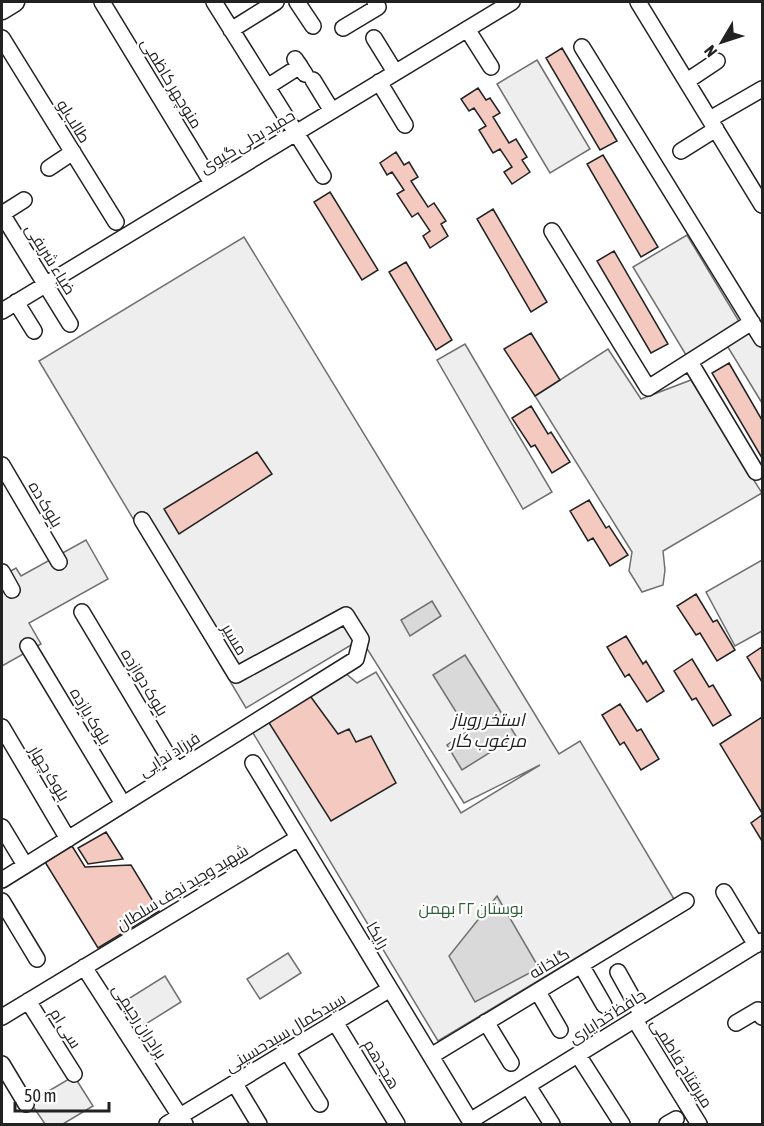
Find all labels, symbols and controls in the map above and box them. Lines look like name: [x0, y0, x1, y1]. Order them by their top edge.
north arrow: [692, 12, 752, 72]
street label: منوچهر کاظمی: [135, 35, 206, 133]
text: N: [700, 42, 720, 61]
street label: طالب‌لو: [53, 96, 94, 147]
street label: حمید بدلی گیوی: [196, 106, 299, 178]
street label: ضیاء شریفی: [21, 220, 80, 299]
street label: بلوک ده: [24, 478, 67, 531]
street label: مسیر: [217, 619, 251, 659]
street label: بلوک دوازده: [117, 645, 172, 719]
street label: بلوک یازده: [66, 684, 115, 748]
water label: استخر روباز مرغوب کار: [448, 709, 527, 751]
street label: فرزاد ندایی: [135, 728, 204, 781]
street label: بلوک چهار: [23, 741, 74, 806]
street label: شهید وحید نجف سلطان: [113, 840, 252, 935]
park label: بوستان ۲۲ بهمن: [419, 899, 523, 919]
street label: رایکا: [362, 918, 393, 952]
street label: گلخانه: [526, 944, 572, 982]
street label: برادران رحیمی: [108, 980, 171, 1063]
street label: حافظ خدایاری: [565, 985, 650, 1049]
street label: سیدکمال سیدحسینی: [221, 989, 350, 1077]
street label: سی ام: [44, 1005, 85, 1053]
street label: میرفتاح فاطمی: [645, 1015, 717, 1112]
street label: هجدهم: [358, 1036, 404, 1093]
scale bar: [15, 1075, 110, 1113]
text: 50 m: [24, 1085, 56, 1106]

